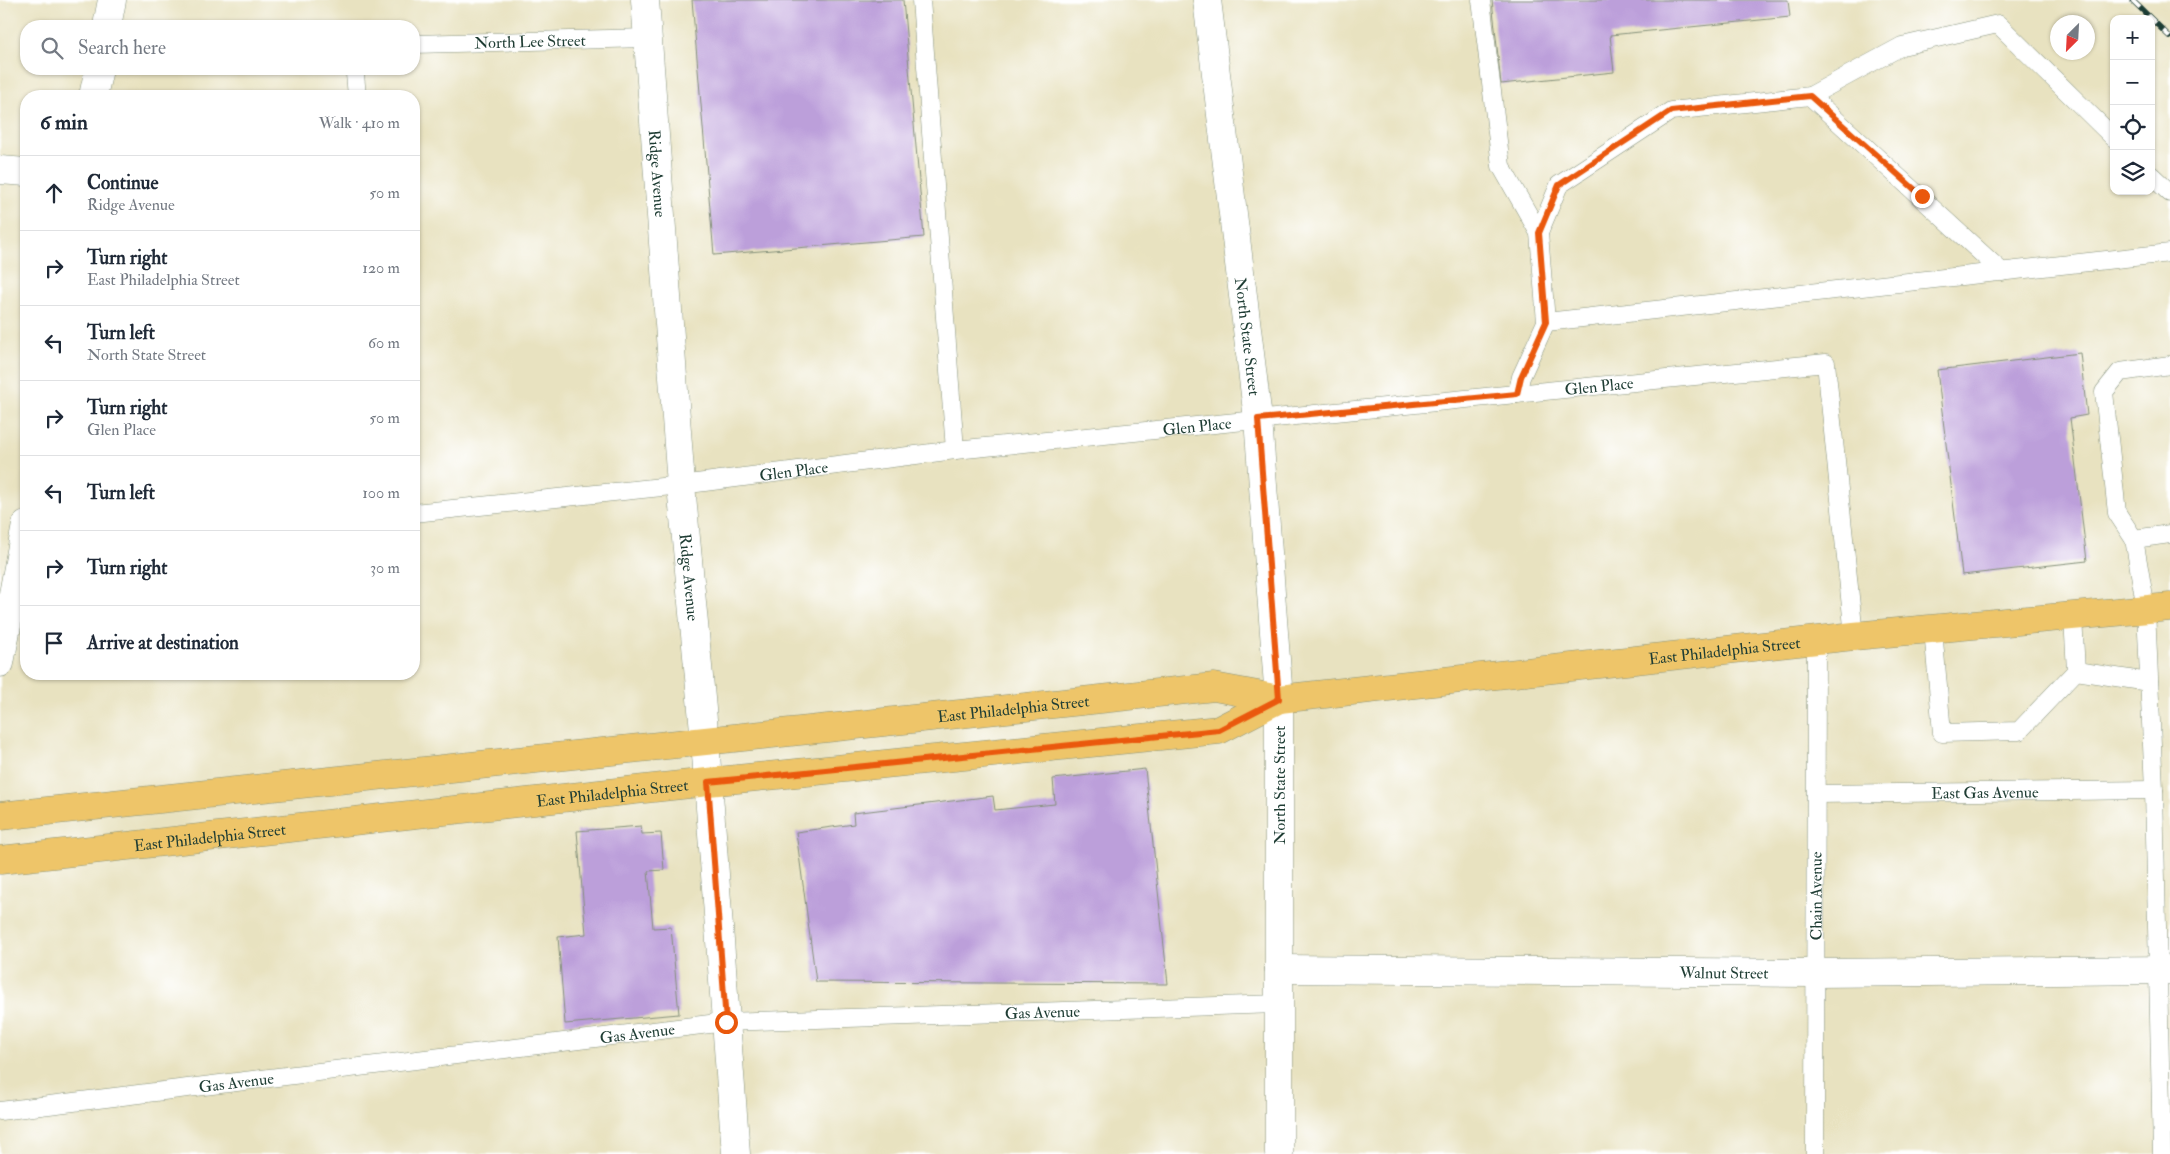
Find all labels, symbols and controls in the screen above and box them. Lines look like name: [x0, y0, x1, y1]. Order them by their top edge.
north arrow: [2050, 15, 2095, 60]
map controls: [2110, 15, 2155, 195]
button: +: [2110, 15, 2155, 60]
search box: [20, 20, 420, 75]
street label: North Lee Street: [474, 31, 586, 53]
icon: search: [38, 34, 66, 62]
text: Search here: [78, 36, 166, 60]
button: −: [2110, 60, 2155, 105]
button: locate: [2110, 105, 2155, 150]
text: 6 min: [40, 109, 88, 136]
text: Walk · 410 m: [319, 113, 400, 133]
street label: Ridge Avenue: [644, 129, 670, 218]
button: layers: [2110, 150, 2155, 195]
text: Continue: [87, 171, 158, 195]
icon: ahead: [40, 179, 68, 207]
text: 50 m: [369, 183, 400, 203]
route end: [1911, 185, 1934, 208]
text: Ridge Avenue: [87, 195, 175, 215]
text: Turn right: [87, 246, 167, 270]
icon: right: [40, 254, 68, 282]
text: 120 m: [362, 258, 400, 278]
text: East Philadelphia Street: [87, 270, 240, 290]
street label: North State Street: [1230, 276, 1264, 397]
text: Turn left: [87, 321, 155, 345]
icon: left: [40, 329, 68, 357]
text: 60 m: [368, 333, 400, 353]
text: North State Street: [87, 345, 206, 365]
street label: Glen Place: [1564, 373, 1635, 400]
text: Turn right: [87, 396, 167, 420]
icon: right: [40, 404, 68, 432]
text: 50 m: [369, 408, 400, 428]
street label: Glen Place: [1162, 413, 1233, 440]
text: Glen Place: [87, 420, 156, 440]
street label: Glen Place: [758, 457, 830, 486]
icon: left: [40, 479, 68, 507]
text: Turn left: [87, 481, 155, 505]
text: 100 m: [362, 483, 400, 503]
street label: Ridge Avenue: [675, 533, 703, 622]
icon: right: [40, 554, 68, 582]
text: Turn right: [87, 556, 167, 580]
text: 30 m: [370, 558, 400, 578]
icon: arrive: [40, 629, 68, 657]
text: Arrive at destination: [87, 631, 239, 655]
street label: East Philadelphia Street: [1648, 633, 1802, 669]
street label: East Philadelphia Street: [936, 691, 1090, 727]
street label: North State Street: [1270, 725, 1290, 845]
street label: East Philadelphia Street: [535, 775, 689, 812]
street label: East Gas Avenue: [1931, 782, 2039, 804]
street label: East Philadelphia Street: [133, 820, 287, 856]
street label: Chain Avenue: [1806, 851, 1827, 940]
street label: Walnut Street: [1678, 963, 1769, 984]
street label: Gas Avenue: [1004, 1001, 1081, 1024]
route start: [715, 1011, 738, 1034]
street label: Gas Avenue: [599, 1019, 676, 1048]
street label: Gas Avenue: [198, 1068, 275, 1098]

